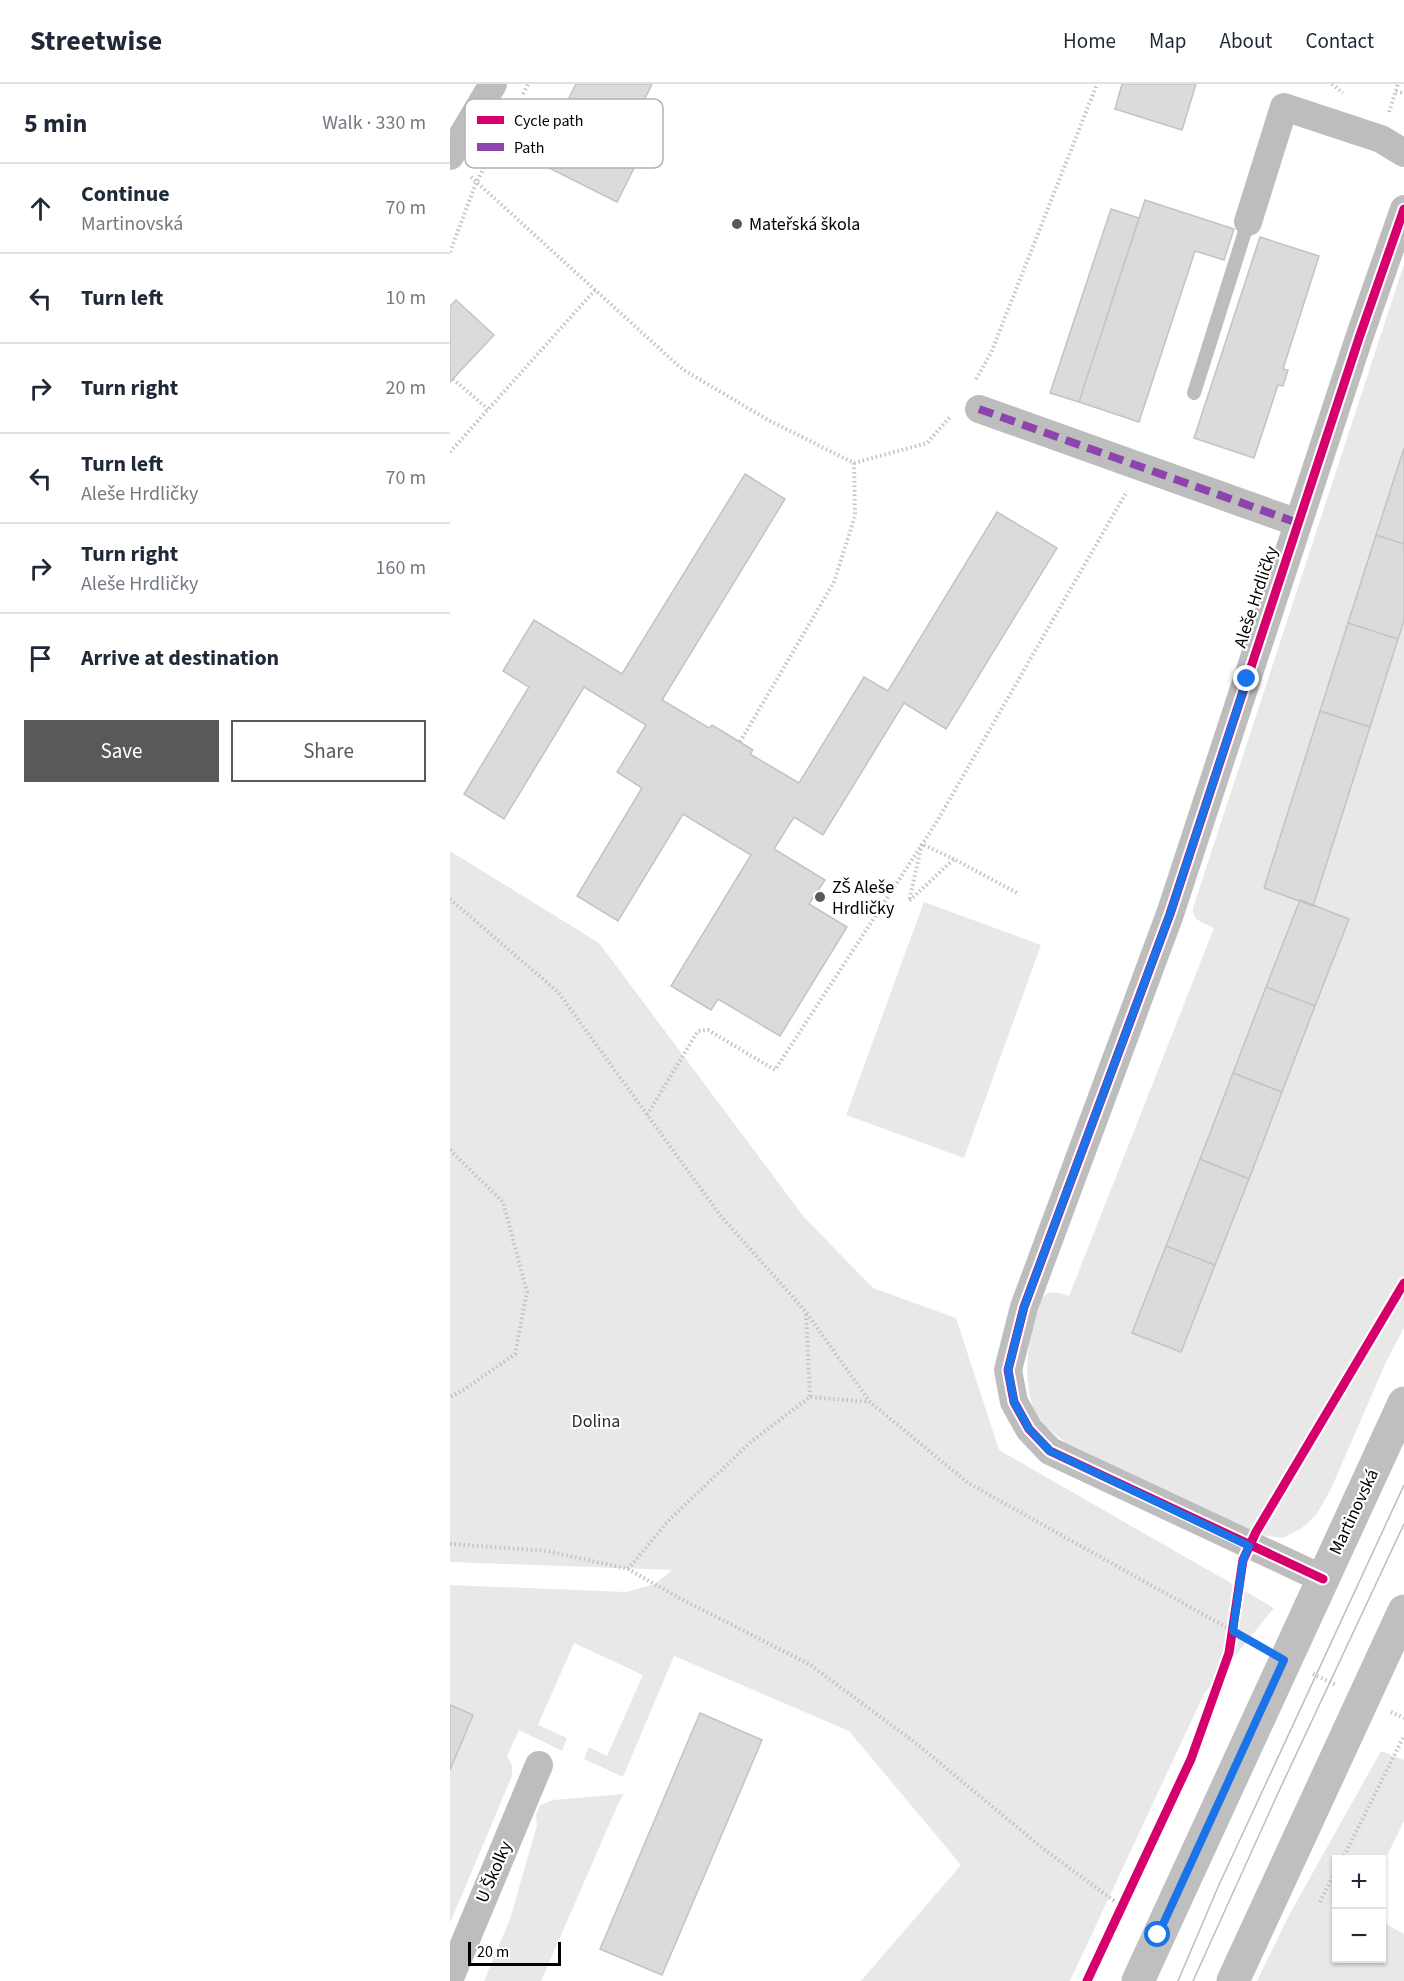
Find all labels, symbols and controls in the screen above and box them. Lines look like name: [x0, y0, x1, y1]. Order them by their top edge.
text: Streetwise: [30, 21, 162, 61]
text: Home: [1063, 26, 1116, 56]
text: Map: [1149, 26, 1187, 56]
text: About: [1220, 26, 1272, 56]
text: Contact: [1305, 26, 1374, 56]
legend: [465, 99, 663, 168]
text: 5 min: [24, 105, 87, 142]
text: Walk · 330 m: [322, 109, 426, 137]
text: Cycle path: [514, 110, 583, 132]
text: Path: [514, 137, 544, 159]
text: Continue: [81, 178, 170, 210]
icon: ahead: [24, 192, 57, 225]
text: 70 m: [386, 194, 426, 222]
text: Martinovská: [81, 210, 183, 238]
place label: Mateřská škola: [749, 212, 860, 237]
marker: Mateřská škola: [730, 217, 744, 231]
icon: left: [24, 282, 57, 315]
text: Turn left: [81, 282, 163, 314]
text: 10 m: [386, 284, 426, 312]
icon: right: [24, 372, 57, 405]
text: Turn right: [81, 372, 178, 404]
text: 20 m: [386, 374, 426, 402]
text: Turn left: [81, 448, 163, 480]
icon: left: [24, 462, 57, 495]
text: 70 m: [386, 464, 426, 492]
text: Aleše Hrdličky: [81, 480, 198, 508]
text: Turn right: [81, 538, 178, 570]
street label: Aleše Hrdličky: [1228, 542, 1284, 651]
icon: right: [24, 552, 57, 585]
text: 160 m: [376, 554, 426, 582]
text: Aleše Hrdličky: [81, 570, 198, 598]
icon: arrive: [24, 642, 57, 675]
text: Arrive at destination: [81, 642, 279, 674]
route end: [1233, 665, 1259, 691]
button: Save: [24, 720, 219, 782]
button: Share: [231, 720, 426, 782]
place label: ZŠ Aleše Hrdličky: [832, 875, 895, 921]
marker: ZŠ Aleše Hrdličky: [813, 890, 827, 904]
park label: Dolina: [572, 1409, 620, 1434]
street label: Martinovská: [1323, 1465, 1385, 1559]
street label: U Školky: [470, 1837, 518, 1907]
map controls: [1332, 1855, 1386, 1963]
button: +: [1332, 1855, 1386, 1909]
button: −: [1332, 1909, 1386, 1963]
route start: [1144, 1921, 1170, 1947]
scale bar: [468, 1939, 561, 1966]
text: 20 m: [477, 1941, 509, 1963]

